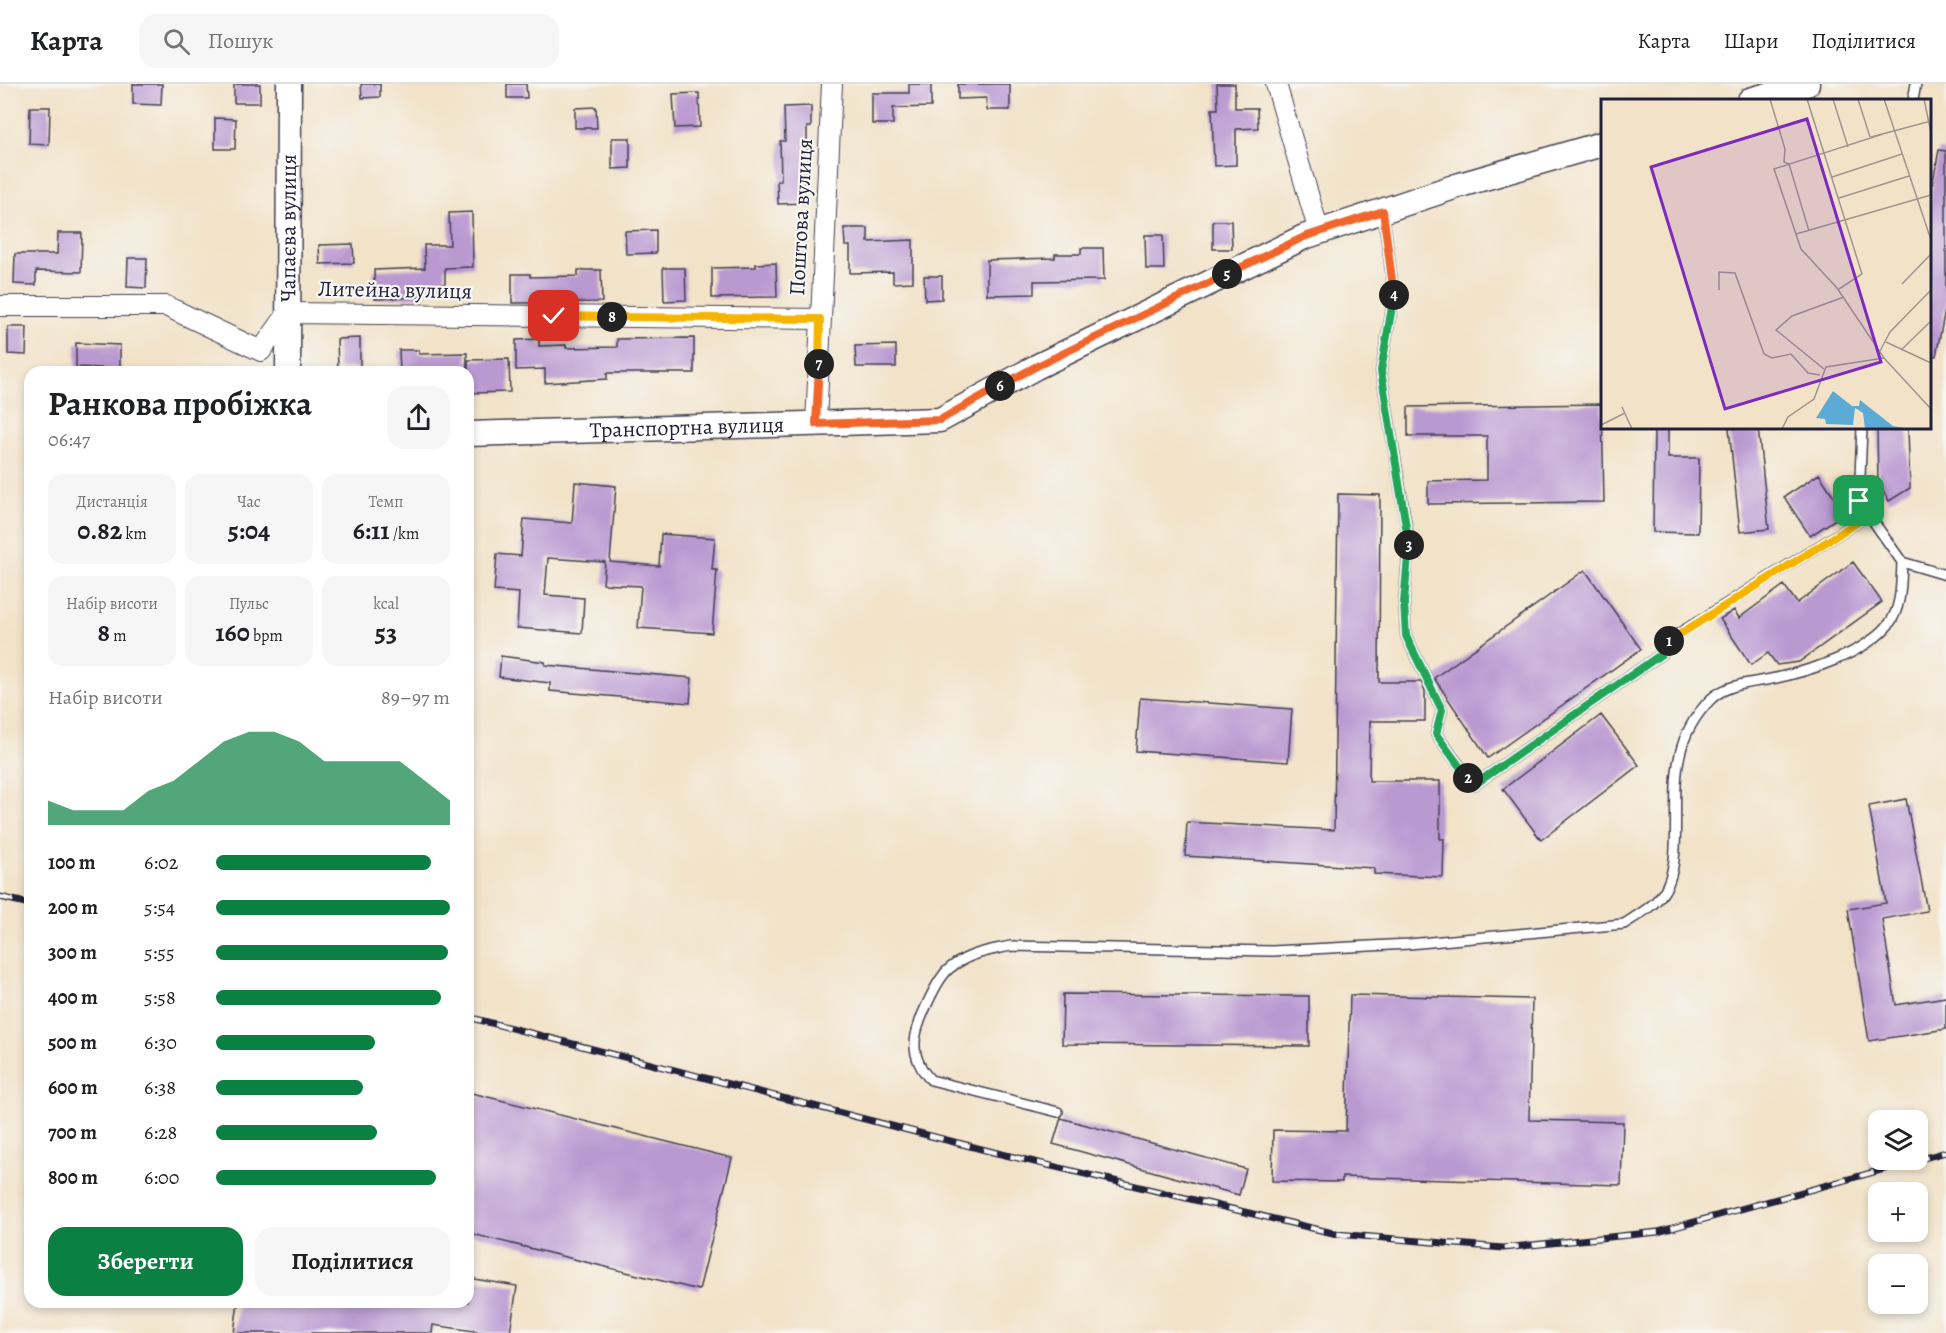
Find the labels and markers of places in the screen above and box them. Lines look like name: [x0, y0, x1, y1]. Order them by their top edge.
pin: 5: [1212, 259, 1242, 289]
pin: 4: [1379, 280, 1409, 310]
pin: [528, 290, 579, 341]
pin: 8: [597, 302, 627, 332]
pin: 7: [804, 349, 834, 379]
pin: 6: [985, 371, 1015, 401]
pin: [1833, 475, 1884, 526]
pin: 3: [1394, 530, 1424, 560]
pin: 1: [1654, 626, 1684, 656]
pin: 2: [1453, 763, 1483, 793]

